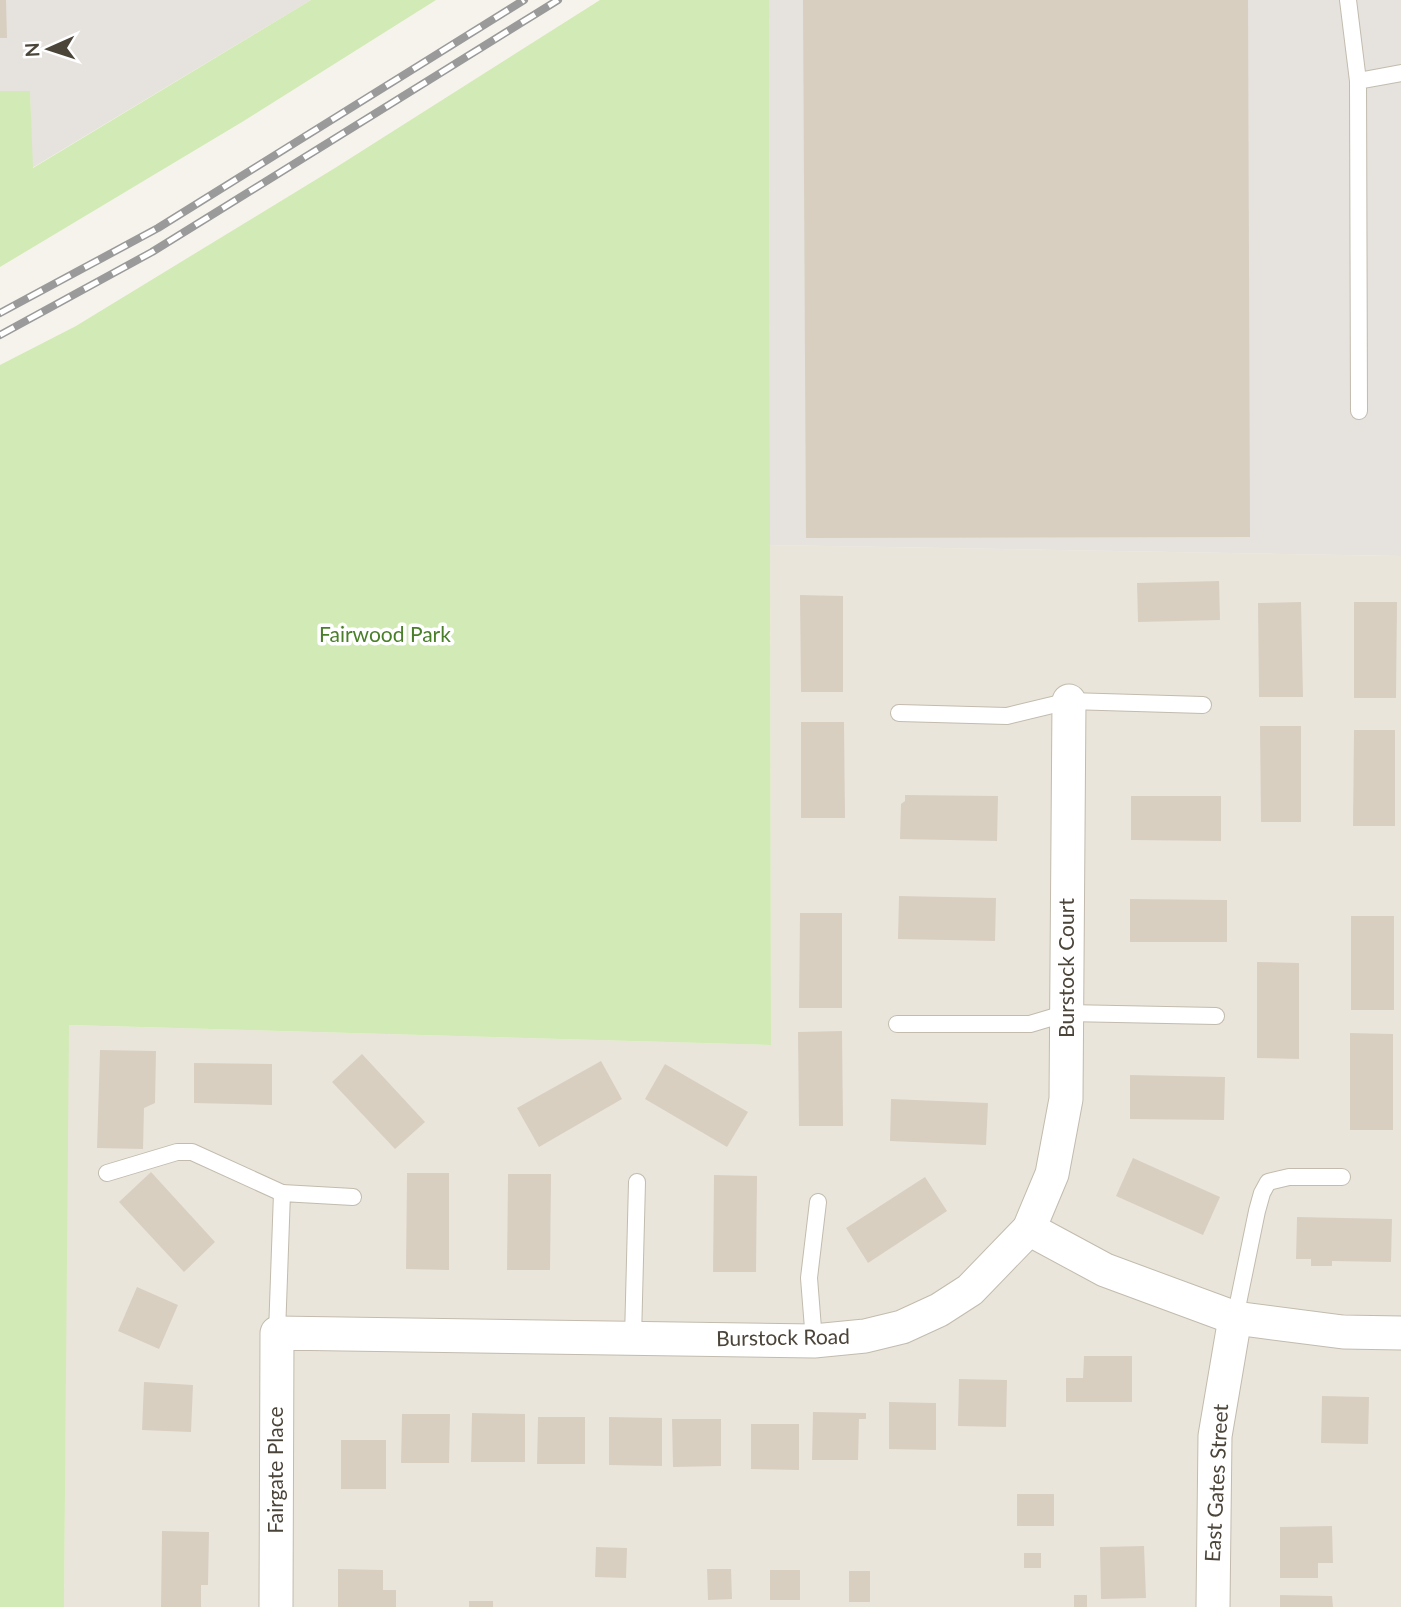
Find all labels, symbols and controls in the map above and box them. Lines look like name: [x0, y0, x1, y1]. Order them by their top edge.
north arrow: [14, 14, 84, 84]
text: N: [20, 42, 43, 58]
park label: Fairwood Park: [319, 621, 451, 646]
street label: Burstock Court: [1053, 898, 1078, 1038]
street label: Burstock Road: [716, 1323, 850, 1350]
street label: East Gates Street: [1199, 1403, 1232, 1563]
street label: Fairgate Place: [262, 1406, 287, 1534]

